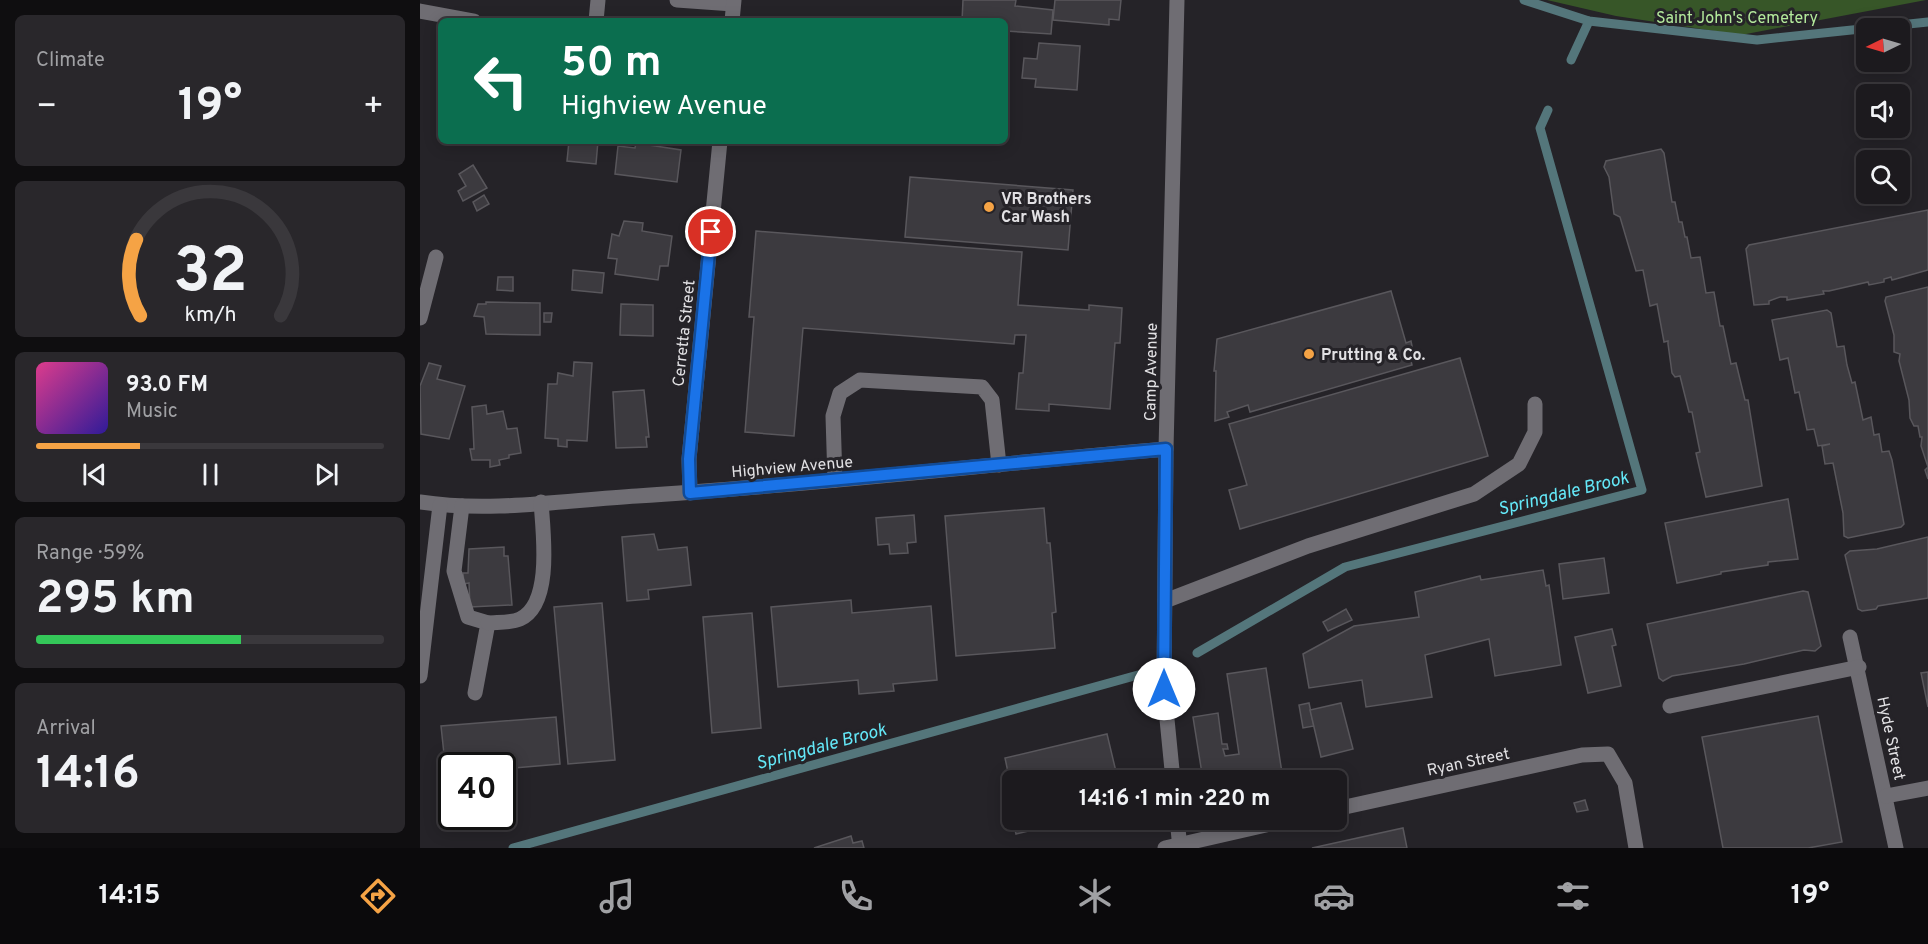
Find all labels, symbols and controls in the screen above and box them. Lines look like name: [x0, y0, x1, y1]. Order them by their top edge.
park label: Saint John's Cemetery: [1656, 9, 1818, 29]
north arrow: [1856, 18, 1910, 72]
map controls: [1856, 18, 1910, 204]
text: 50 m: [561, 38, 662, 91]
icon: left: [462, 42, 540, 120]
text: Climate: [36, 48, 105, 74]
text: 19°: [178, 79, 242, 136]
button: sound: [1856, 84, 1910, 138]
text: −: [36, 87, 57, 129]
text: +: [363, 87, 384, 129]
text: Highview Avenue: [561, 90, 767, 124]
button: search: [1856, 150, 1910, 204]
place label: VR Brothers Car Wash: [1001, 190, 1092, 228]
marker: VR Brothers Car Wash: [982, 200, 996, 214]
pin: [685, 206, 736, 257]
icon: arrive: [694, 215, 727, 248]
text: 32: [173, 235, 247, 314]
street label: Cerretta Street: [669, 279, 701, 388]
text: km/h: [184, 302, 236, 329]
street label: Camp Avenue: [1141, 323, 1163, 421]
place label: Prutting & Co.: [1321, 346, 1426, 366]
marker: Prutting & Co.: [1302, 347, 1316, 361]
text: 93.0 FM: [126, 372, 208, 399]
text: Music: [126, 399, 178, 425]
street label: Highview Avenue: [731, 453, 854, 483]
icon: previous: [78, 458, 111, 491]
icon: pause: [194, 458, 227, 491]
icon: next: [310, 458, 343, 491]
water label: Springdale Brook: [1496, 467, 1632, 522]
text: Range · 59%: [36, 541, 144, 567]
text: 295 km: [36, 572, 195, 629]
position arrow: [1132, 657, 1196, 721]
street label: Hyde Street: [1871, 695, 1909, 782]
text: Arrival: [36, 716, 96, 742]
water label: Springdale Brook: [754, 719, 890, 776]
street label: Ryan Street: [1425, 744, 1512, 781]
text: 14:16: [36, 747, 140, 804]
speed limit sign: 40: [438, 752, 516, 830]
text: 14:16 · 1 min · 220 m: [1079, 786, 1270, 813]
icon: directions: [357, 875, 399, 917]
icon: music: [596, 875, 638, 917]
icon: phone: [835, 875, 877, 917]
icon: climate: [1074, 875, 1116, 917]
icon: car: [1313, 875, 1355, 917]
icon: filters: [1552, 875, 1594, 917]
text: 14:15: [98, 879, 161, 913]
text: 19°: [1791, 879, 1829, 913]

